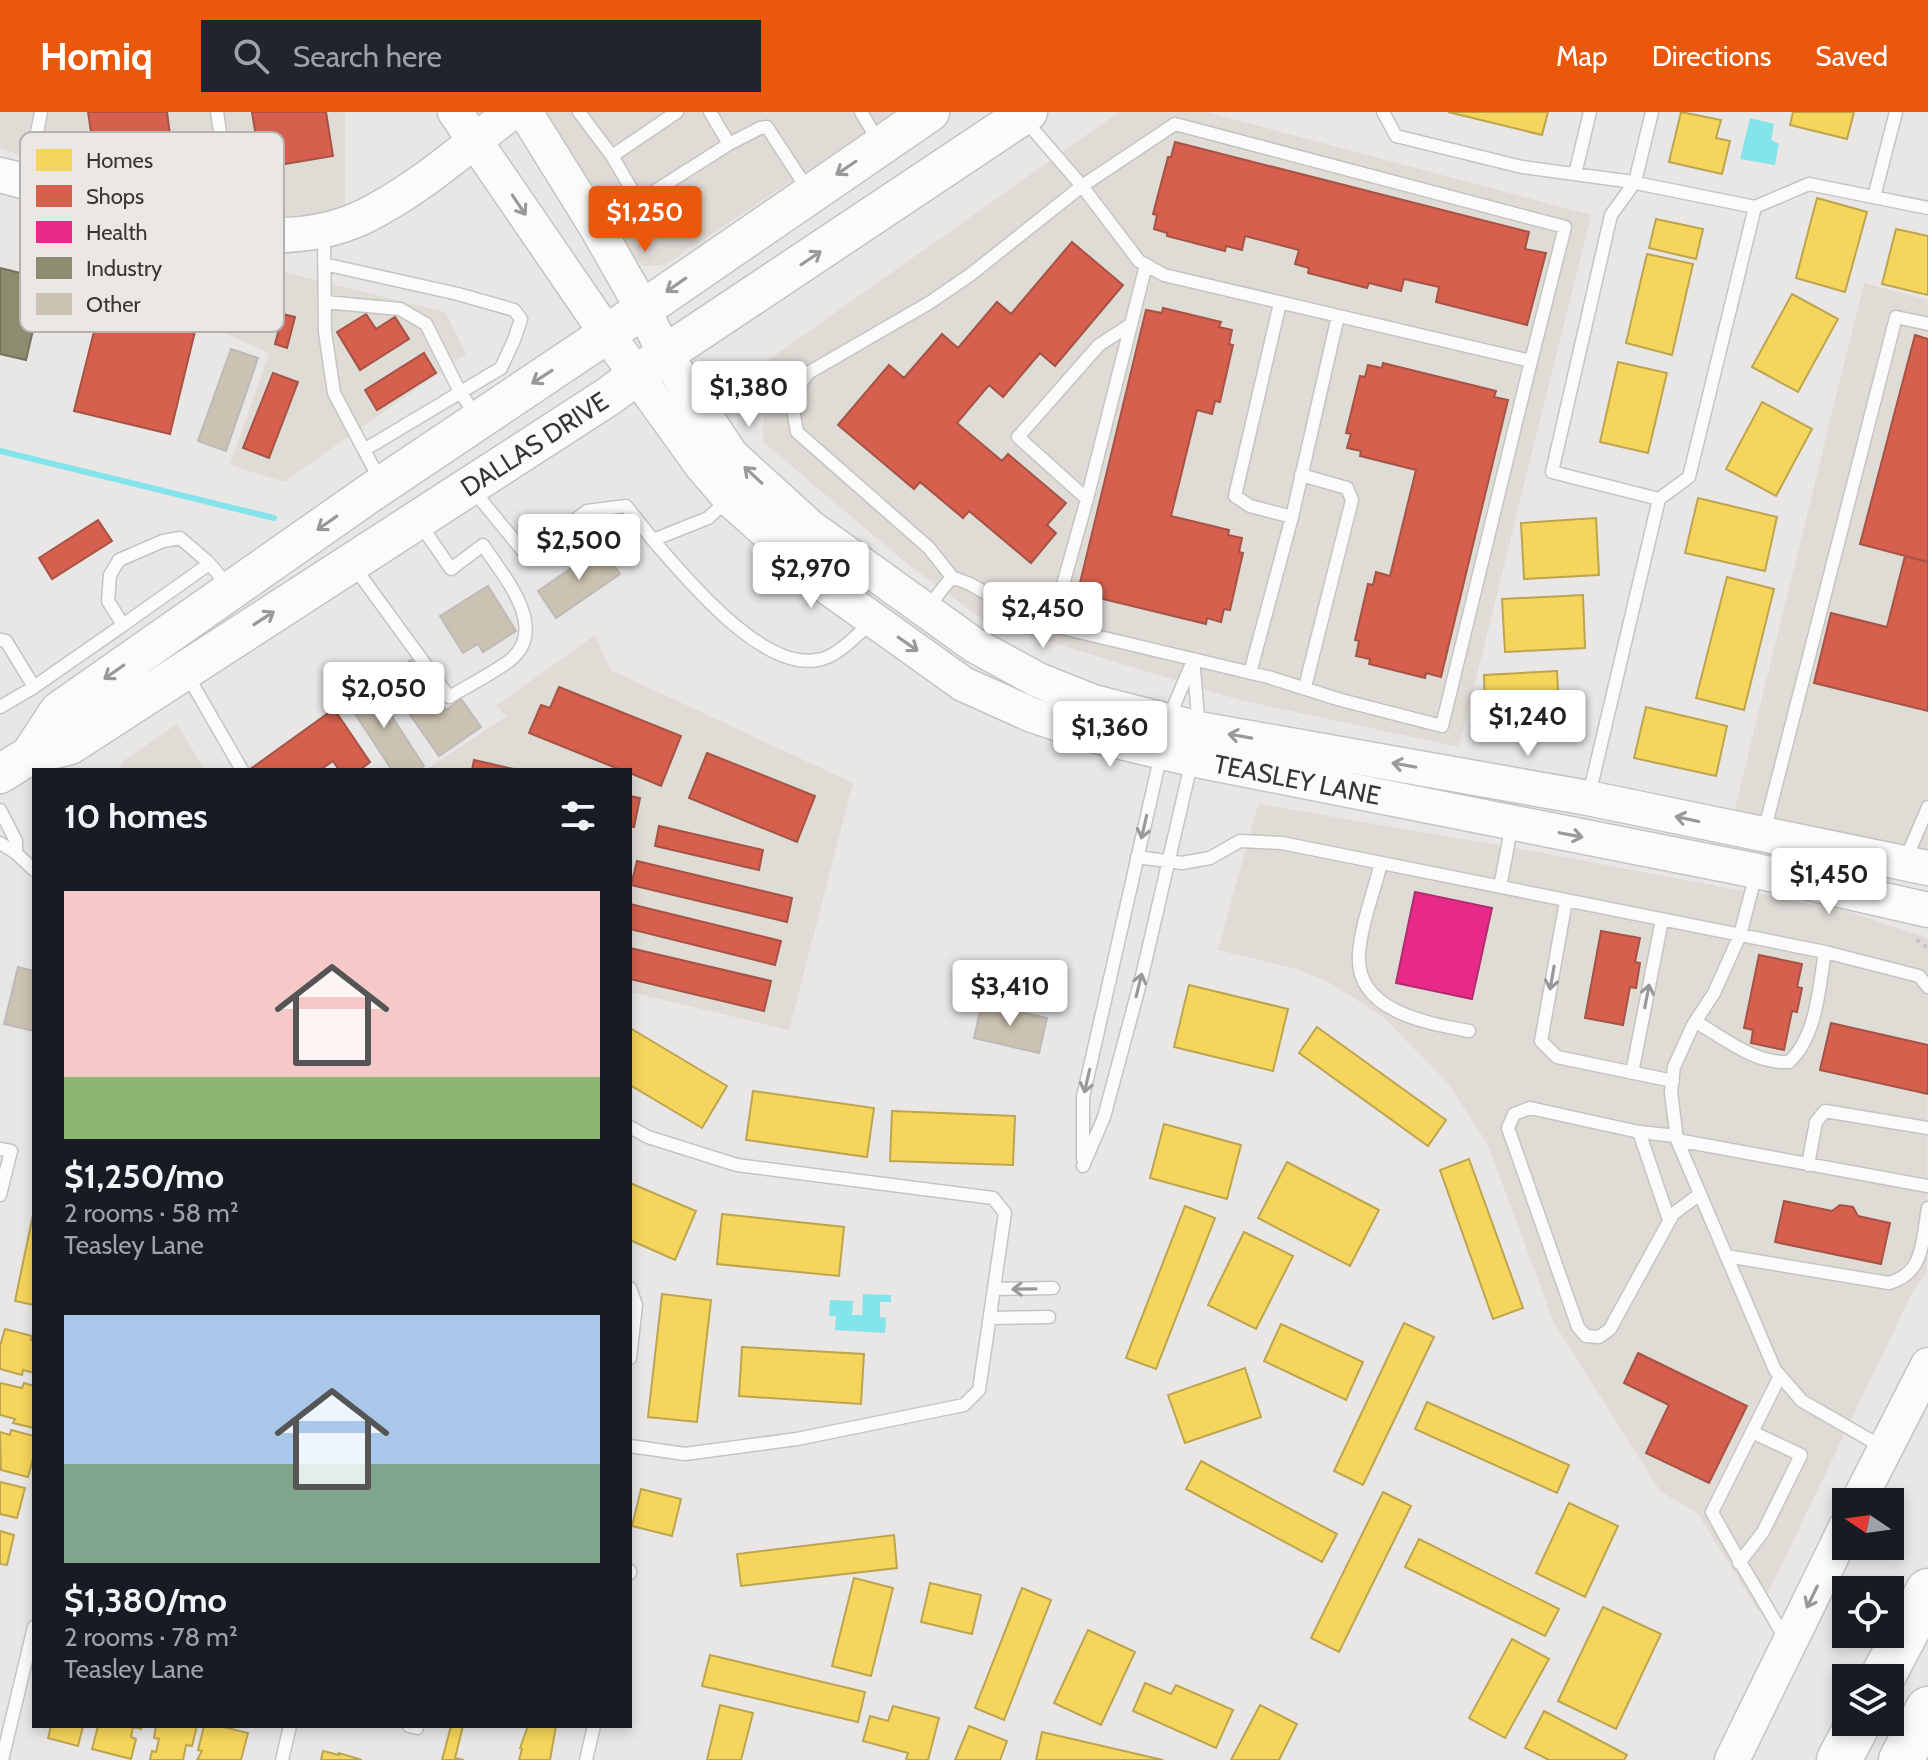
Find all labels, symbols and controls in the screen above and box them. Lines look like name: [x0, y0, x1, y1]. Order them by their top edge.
search box: [201, 20, 761, 92]
text: Homiq: [40, 33, 153, 80]
icon: search: [229, 34, 273, 78]
text: Search here: [293, 38, 442, 75]
text: Map: [1556, 39, 1608, 73]
text: Directions: [1652, 39, 1771, 73]
text: Saved: [1815, 39, 1888, 73]
legend: [20, 132, 284, 332]
text: Homes: [86, 147, 153, 174]
one-way arrow: [836, 160, 858, 176]
text: Shops: [86, 183, 144, 210]
pin: $1,250: [580, 186, 710, 254]
one-way arrow: [511, 193, 527, 215]
text: $1,250: [607, 196, 683, 228]
text: Health: [86, 219, 147, 246]
one-way arrow: [800, 250, 822, 266]
text: Industry: [86, 255, 162, 282]
one-way arrow: [666, 277, 688, 293]
text: Other: [86, 291, 141, 318]
pin: $1,380: [684, 361, 814, 429]
one-way arrow: [531, 370, 554, 386]
text: $1,380: [710, 371, 788, 403]
street label: DALLAS DRIVE: [455, 385, 614, 504]
one-way arrow: [743, 466, 763, 484]
pin: $2,500: [514, 514, 644, 582]
one-way arrow: [316, 515, 338, 531]
text: $2,500: [536, 524, 622, 556]
pin: $2,970: [746, 542, 876, 610]
text: $2,970: [771, 552, 851, 584]
pin: $2,450: [978, 582, 1108, 650]
text: $2,450: [1001, 592, 1085, 624]
one-way arrow: [253, 610, 275, 626]
one-way arrow: [896, 636, 918, 652]
pin: $2,050: [319, 662, 449, 730]
one-way arrow: [103, 664, 125, 680]
text: $2,050: [341, 672, 427, 704]
pin: $1,240: [1463, 690, 1593, 758]
text: $1,240: [1489, 700, 1567, 732]
pin: $1,360: [1045, 701, 1175, 769]
text: $1,360: [1071, 711, 1149, 743]
one-way arrow: [1227, 728, 1253, 743]
street label: TEASLEY LANE: [1211, 748, 1383, 812]
one-way arrow: [1391, 757, 1417, 772]
icon: filters: [556, 794, 600, 838]
text: 10 homes: [64, 795, 208, 837]
one-way arrow: [1674, 811, 1700, 826]
one-way arrow: [1136, 814, 1151, 839]
one-way arrow: [1557, 828, 1583, 843]
pin: $1,450: [1764, 848, 1894, 916]
text: $1,450: [1789, 858, 1869, 890]
icon: home: [260, 943, 404, 1087]
pin: $3,410: [945, 960, 1075, 1028]
one-way arrow: [1544, 964, 1559, 990]
text: $3,410: [970, 970, 1050, 1002]
one-way arrow: [1133, 972, 1148, 998]
one-way arrow: [1641, 984, 1656, 1009]
one-way arrow: [1079, 1067, 1094, 1093]
text: $1,250/mo: [64, 1155, 224, 1197]
text: 2 rooms · 58 m²: [64, 1197, 239, 1229]
text: Teasley Lane: [64, 1229, 204, 1261]
one-way arrow: [1011, 1281, 1038, 1297]
icon: home: [260, 1367, 404, 1511]
north arrow: [1832, 1488, 1904, 1560]
map controls: [1832, 1488, 1904, 1736]
button: locate: [1832, 1576, 1904, 1648]
text: $1,380/mo: [64, 1579, 227, 1621]
one-way arrow: [1804, 1585, 1819, 1609]
text: 2 rooms · 78 m²: [64, 1621, 238, 1653]
text: Teasley Lane: [64, 1653, 204, 1685]
button: layers: [1832, 1664, 1904, 1736]

